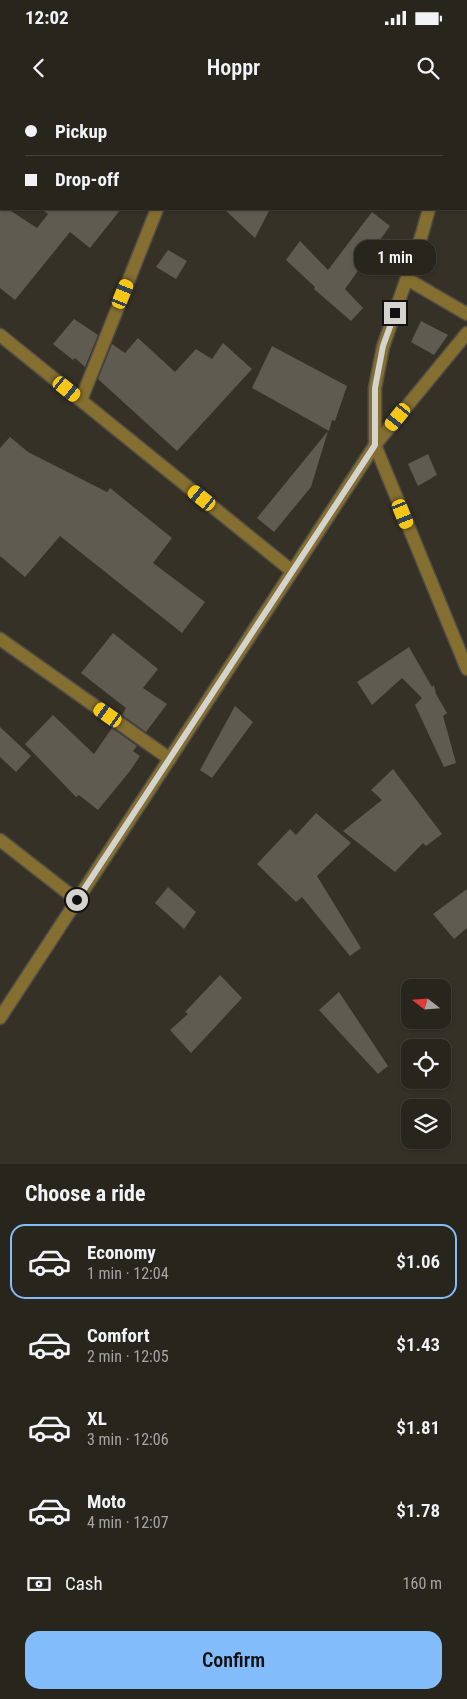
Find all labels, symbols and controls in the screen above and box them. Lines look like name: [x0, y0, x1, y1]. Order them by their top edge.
text: 12:02: [25, 6, 69, 29]
icon: back: [25, 54, 53, 82]
icon: search: [414, 54, 442, 82]
text: Hoppr: [207, 55, 260, 80]
text: Pickup: [55, 120, 107, 143]
text: Drop-off: [55, 168, 119, 191]
callout: 1 min: [354, 240, 436, 276]
text: 1 min: [377, 248, 413, 267]
car: [110, 277, 135, 311]
route end: [384, 302, 406, 324]
car: [50, 374, 83, 404]
car: [382, 401, 413, 433]
car: [185, 483, 218, 513]
car: [390, 497, 415, 531]
car: [91, 700, 124, 730]
route start: [66, 889, 88, 911]
north arrow: [401, 979, 451, 1029]
map controls: [401, 979, 451, 1149]
button: locate: [401, 1039, 451, 1089]
button: layers: [401, 1099, 451, 1149]
text: Choose a ride: [25, 1181, 146, 1206]
icon: car: [27, 1239, 72, 1284]
text: Economy: [87, 1241, 156, 1264]
text: $1.06: [396, 1250, 440, 1273]
text: 1 min · 12:04: [87, 1264, 169, 1283]
icon: car: [27, 1322, 72, 1367]
text: Comfort: [87, 1324, 150, 1347]
text: $1.43: [396, 1333, 440, 1356]
text: 2 min · 12:05: [87, 1347, 169, 1366]
icon: car: [27, 1405, 72, 1450]
text: XL: [87, 1407, 107, 1430]
text: $1.81: [396, 1416, 440, 1439]
text: 3 min · 12:06: [87, 1430, 169, 1449]
icon: car: [27, 1488, 72, 1533]
text: Moto: [87, 1490, 126, 1513]
text: $1.78: [396, 1499, 440, 1522]
text: 4 min · 12:07: [87, 1513, 169, 1532]
icon: cash: [25, 1570, 53, 1598]
text: Cash: [65, 1572, 103, 1595]
text: 160 m: [403, 1574, 442, 1593]
button: Confirm: [25, 1631, 442, 1689]

